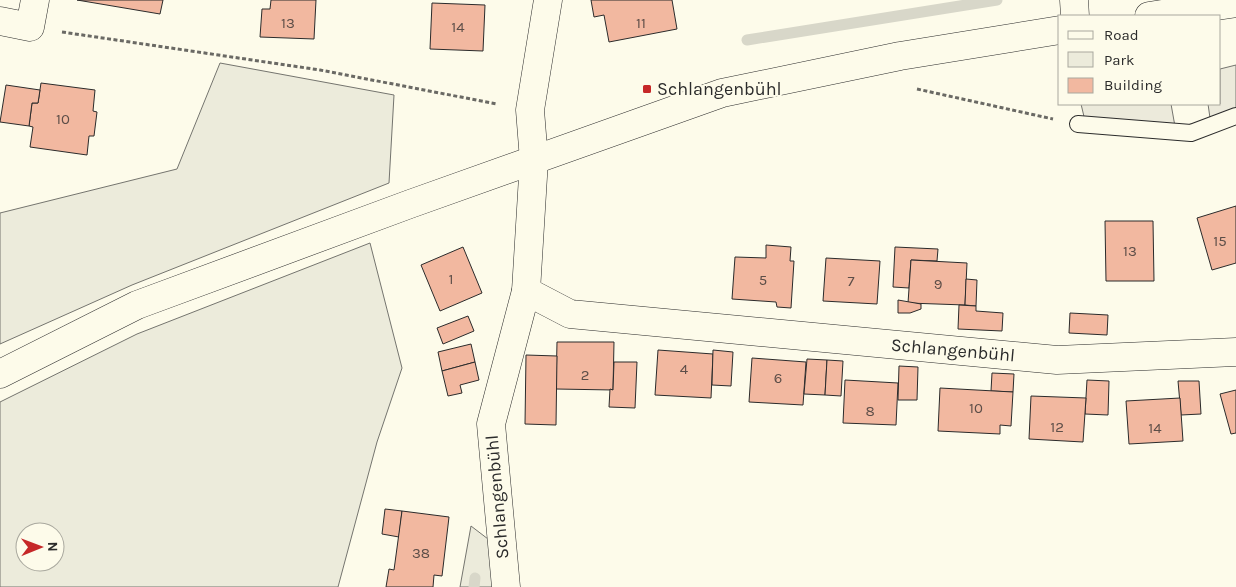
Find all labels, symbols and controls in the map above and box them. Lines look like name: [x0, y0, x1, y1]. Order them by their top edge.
house number: 13: [281, 14, 295, 32]
house number: 11: [636, 14, 646, 32]
legend: [1058, 15, 1221, 105]
house number: 14: [451, 18, 465, 36]
text: Road: [1104, 26, 1139, 44]
text: Park: [1104, 51, 1134, 69]
text: Building: [1104, 76, 1162, 94]
place label: Schlangenbühl: [657, 78, 782, 100]
marker: Schlangenbühl: [641, 83, 653, 95]
house number: 10: [56, 110, 70, 128]
house number: 15: [1213, 232, 1227, 250]
house number: 13: [1123, 242, 1137, 260]
house number: 1: [449, 270, 453, 288]
house number: 5: [759, 271, 767, 289]
house number: 7: [847, 272, 855, 290]
house number: 9: [934, 275, 942, 293]
street label: Schlangenbühl: [890, 334, 1016, 366]
house number: 4: [680, 360, 689, 378]
house number: 2: [581, 366, 589, 384]
house number: 6: [774, 369, 782, 387]
house number: 10: [969, 399, 983, 417]
house number: 8: [865, 402, 875, 420]
house number: 12: [1050, 418, 1064, 436]
house number: 14: [1148, 419, 1162, 437]
street label: Schlangenbühl: [481, 434, 513, 560]
north arrow: [15, 522, 65, 572]
text: N: [44, 542, 61, 552]
house number: 38: [412, 544, 430, 562]

